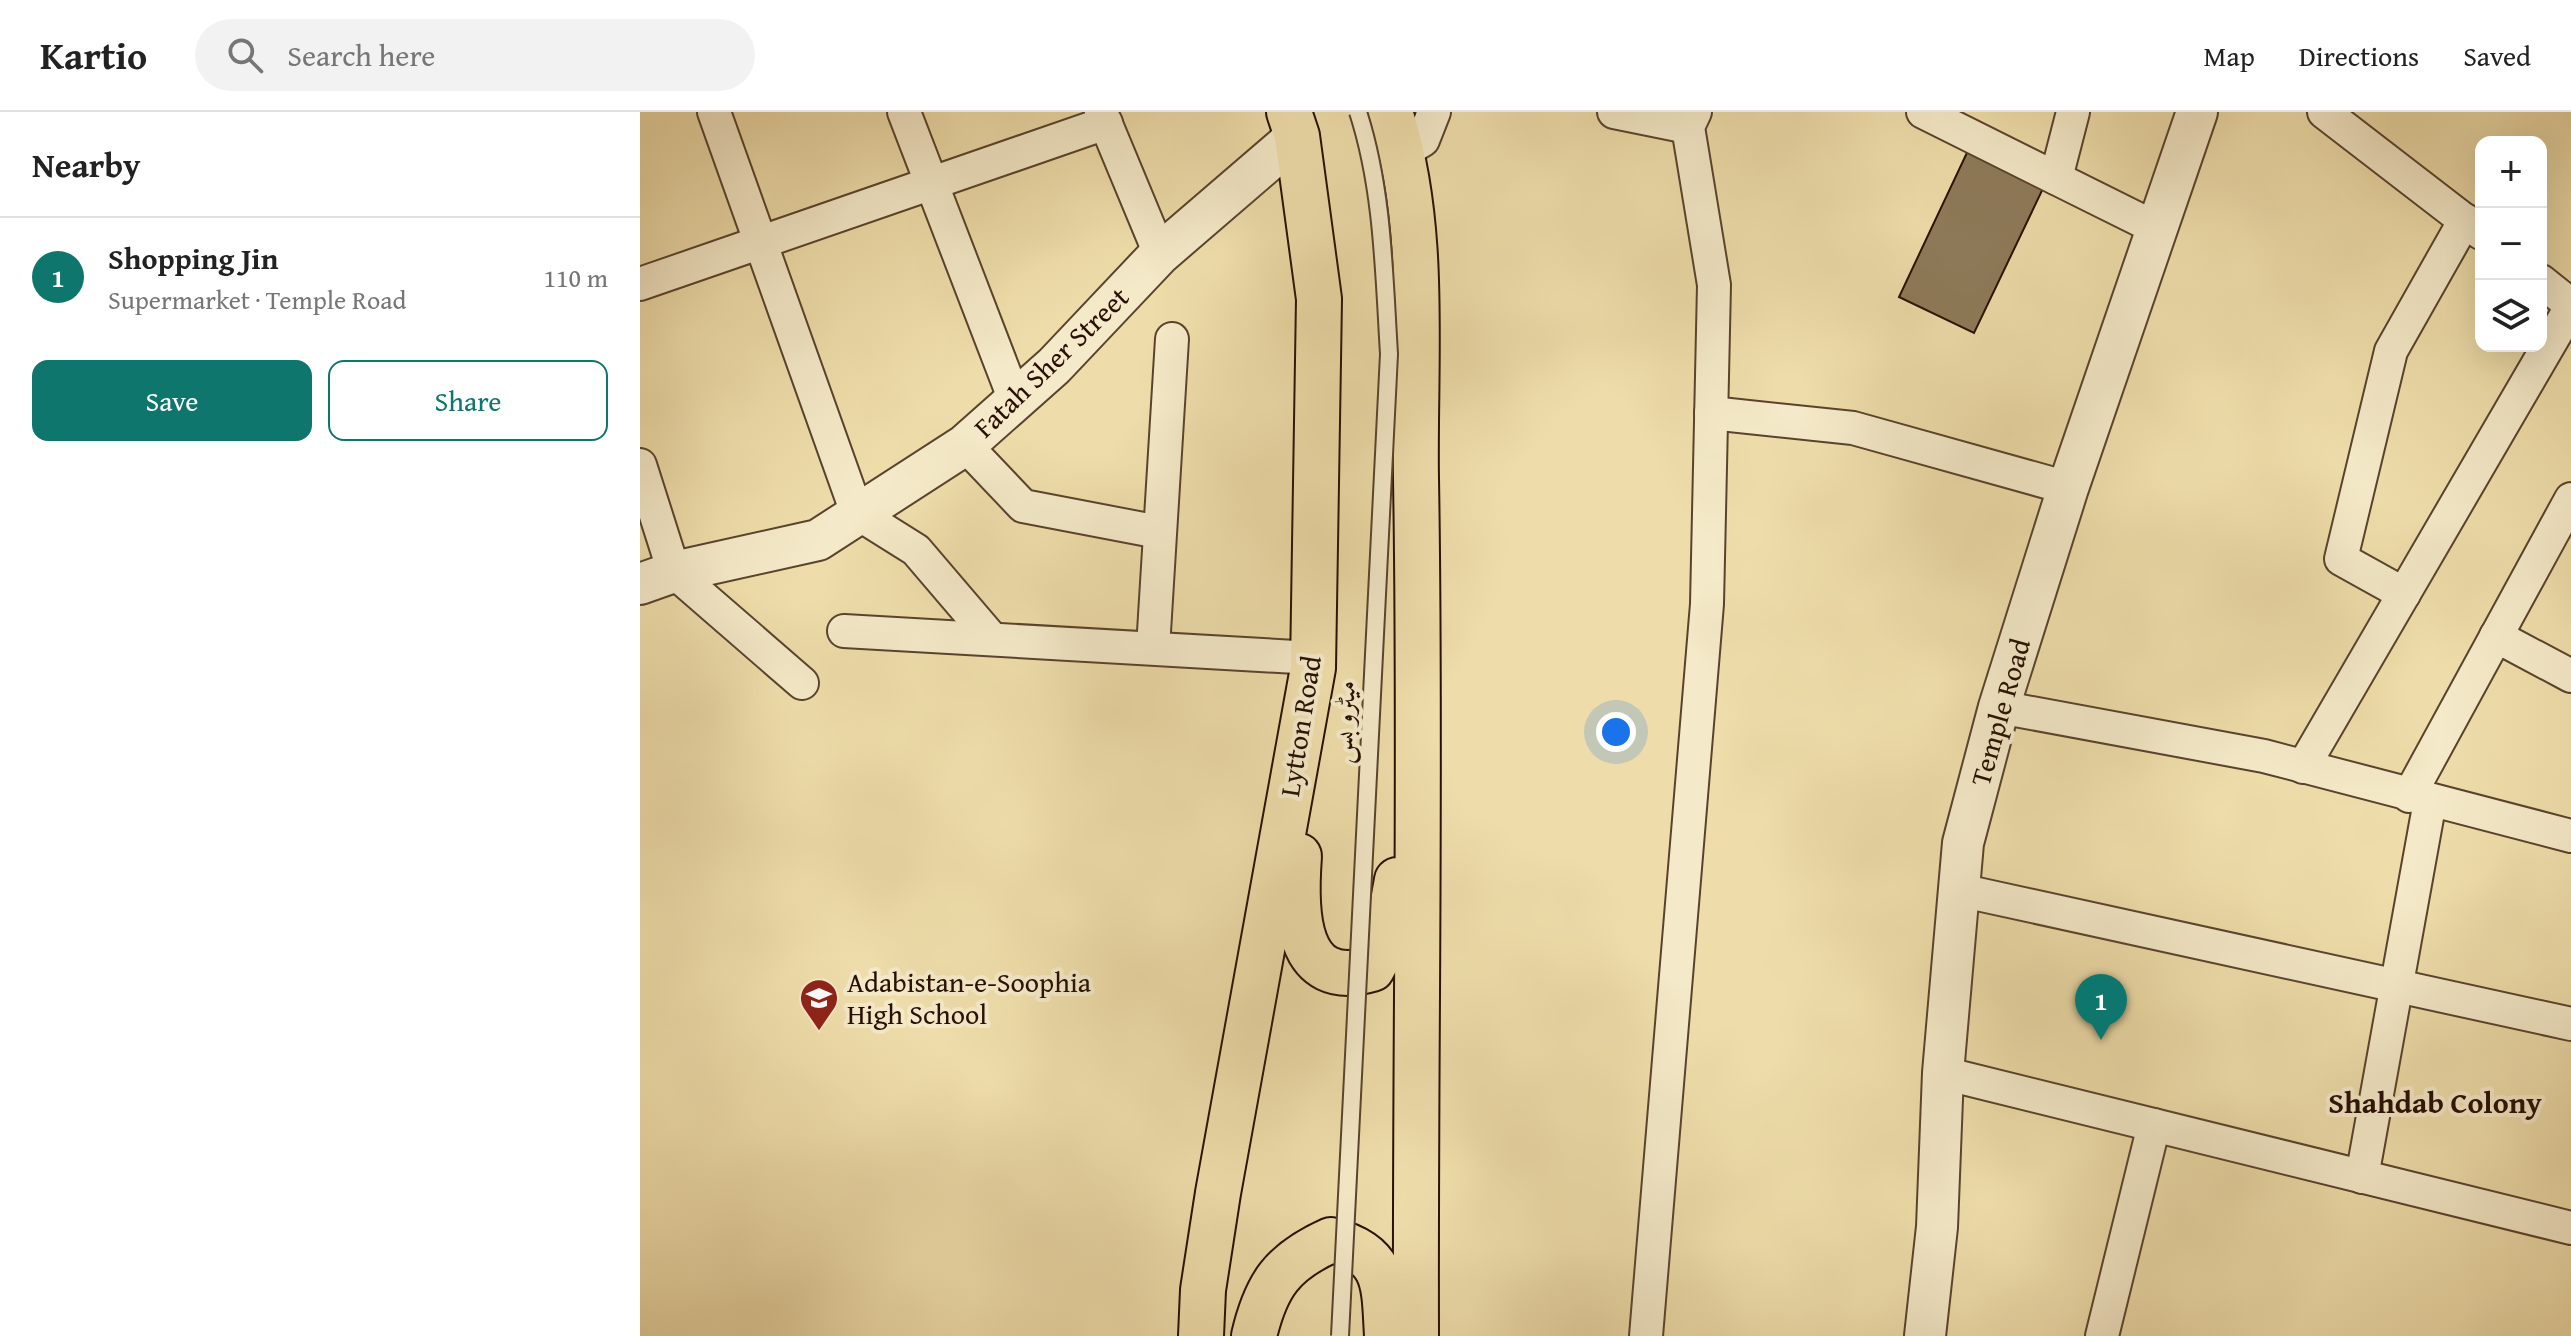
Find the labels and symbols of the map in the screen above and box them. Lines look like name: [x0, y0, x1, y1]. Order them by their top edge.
street label: Fatah Sher Street: [964, 277, 1138, 447]
street label: Temple Road: [1959, 633, 2040, 790]
street label: Lytton Road: [1268, 652, 1331, 799]
street label: میٹرو بس: [1320, 679, 1365, 765]
your location: [1596, 712, 1636, 752]
place label: Adabistan-e-Soophia High School: [847, 961, 1092, 1034]
pin: 1: [2075, 974, 2127, 1040]
school or university icon: Adabistan-e-Soophia High School: [798, 977, 840, 1032]
district label: Shahdab Colony: [2328, 1080, 2542, 1124]

